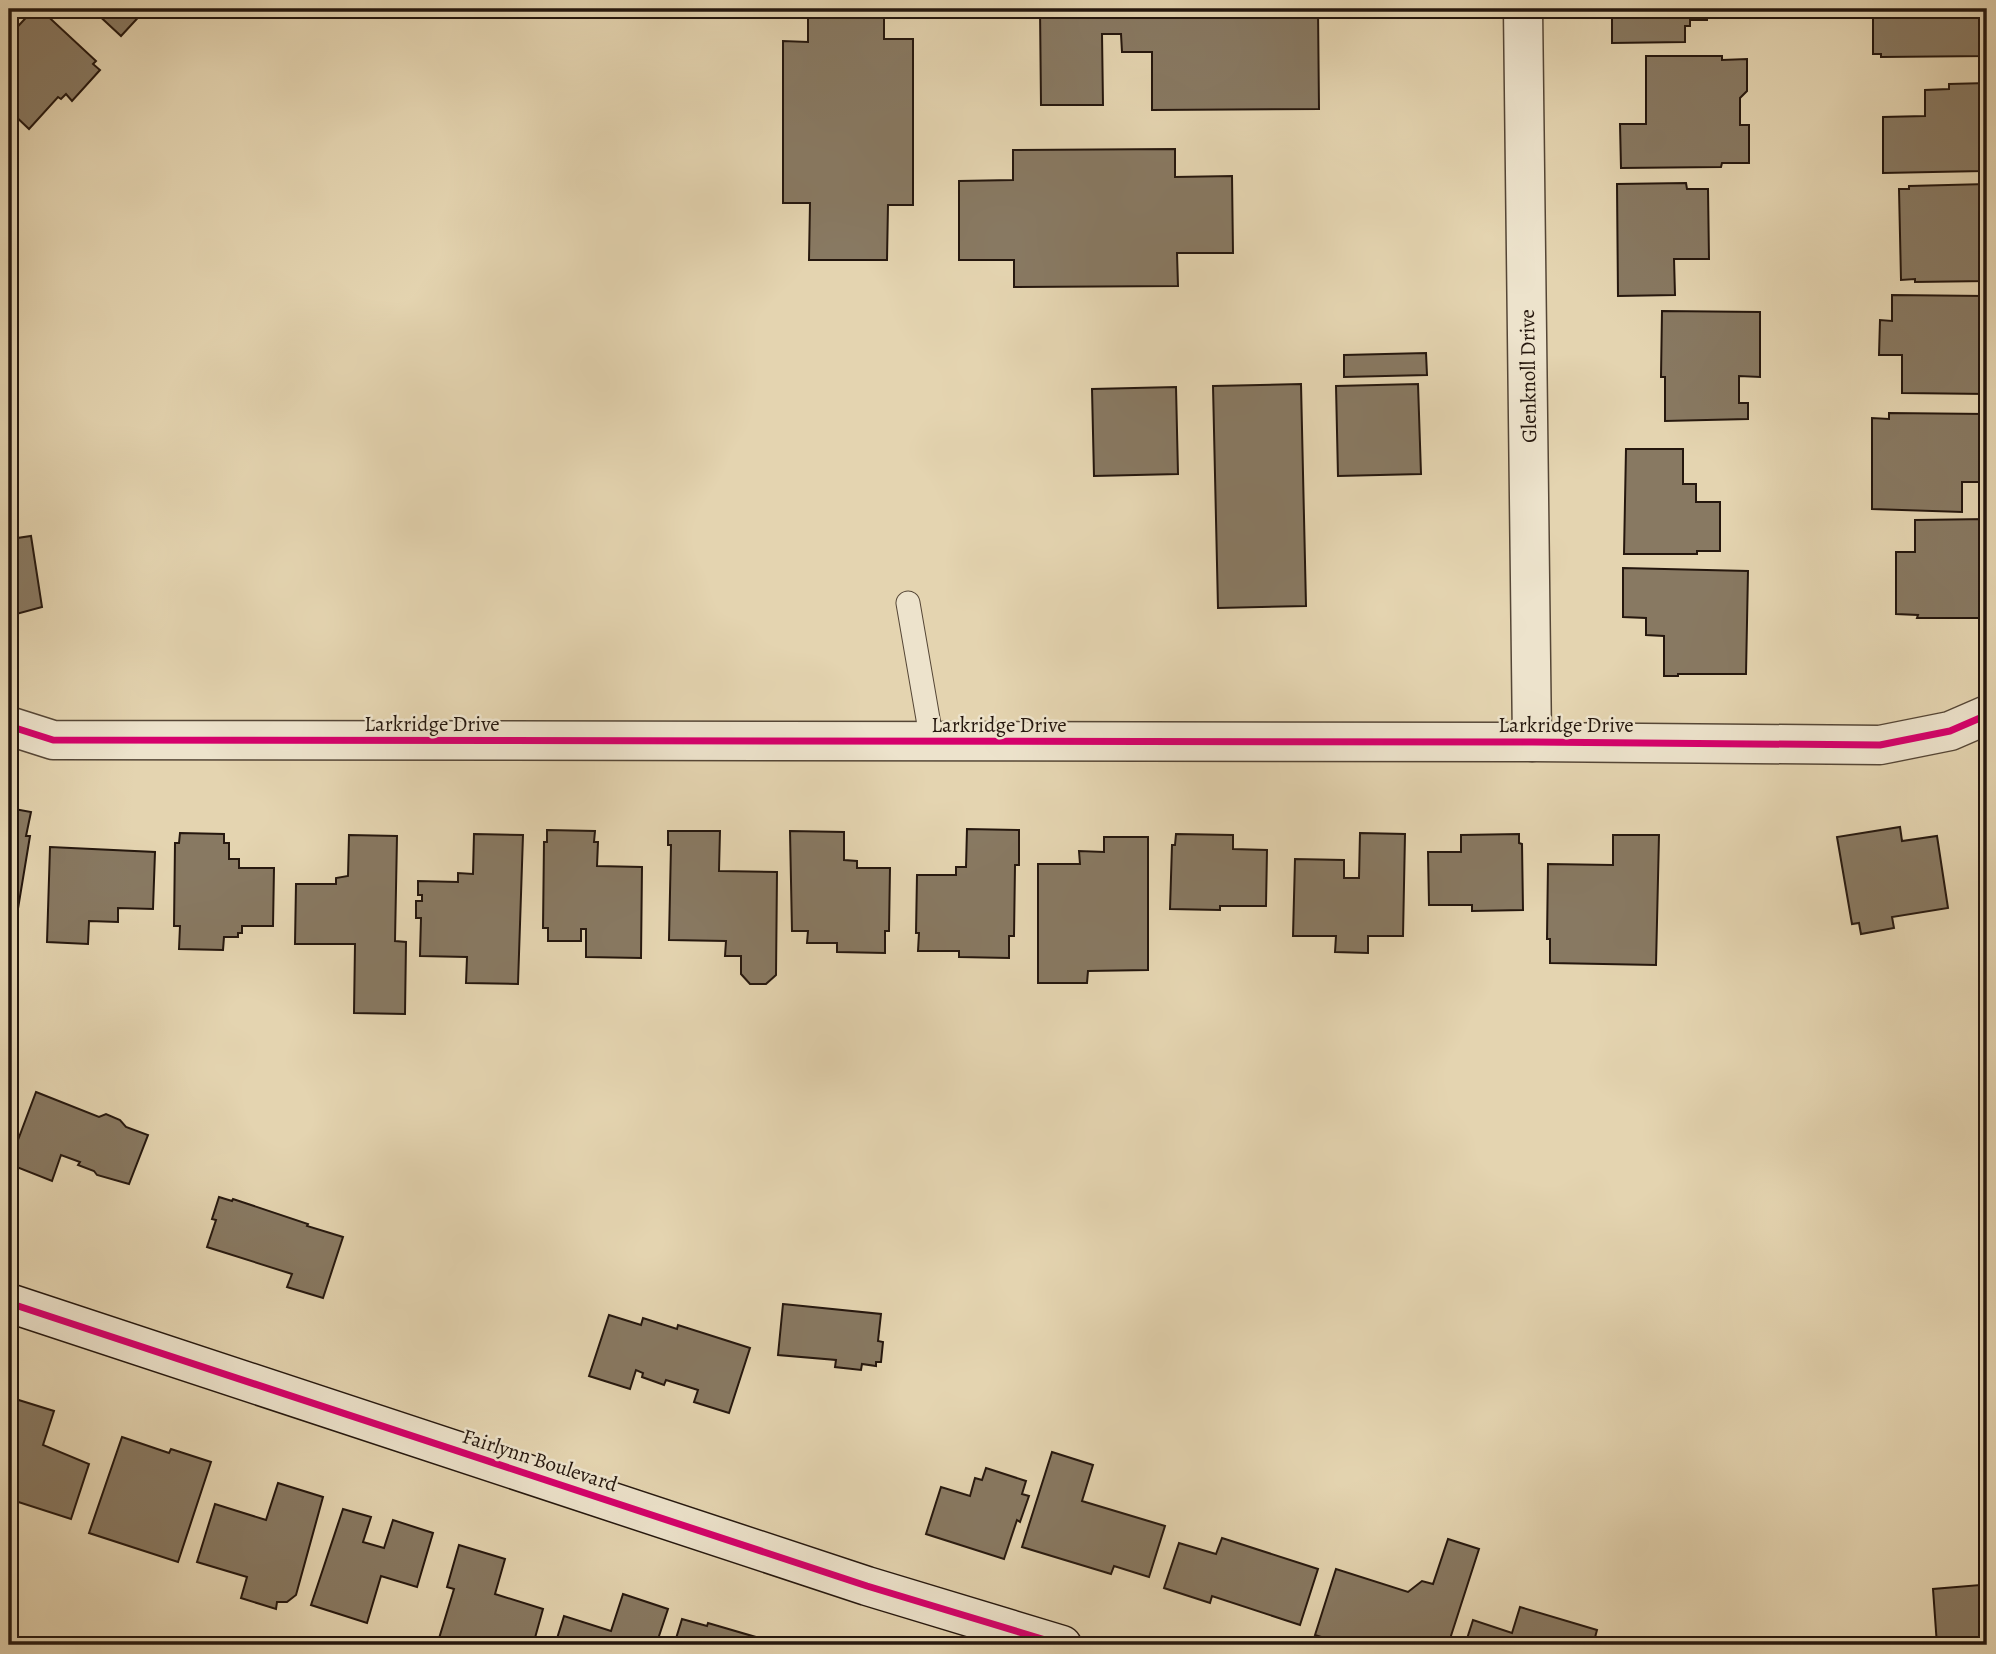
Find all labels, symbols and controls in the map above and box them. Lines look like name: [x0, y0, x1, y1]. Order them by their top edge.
street label: Glenknoll Drive: [1513, 309, 1543, 443]
street label: Larkridge Drive: [364, 710, 500, 738]
street label: Larkridge Drive: [931, 711, 1067, 739]
street label: Larkridge Drive: [1498, 711, 1634, 739]
street label: Fairlynn Boulevard: [459, 1422, 622, 1499]

